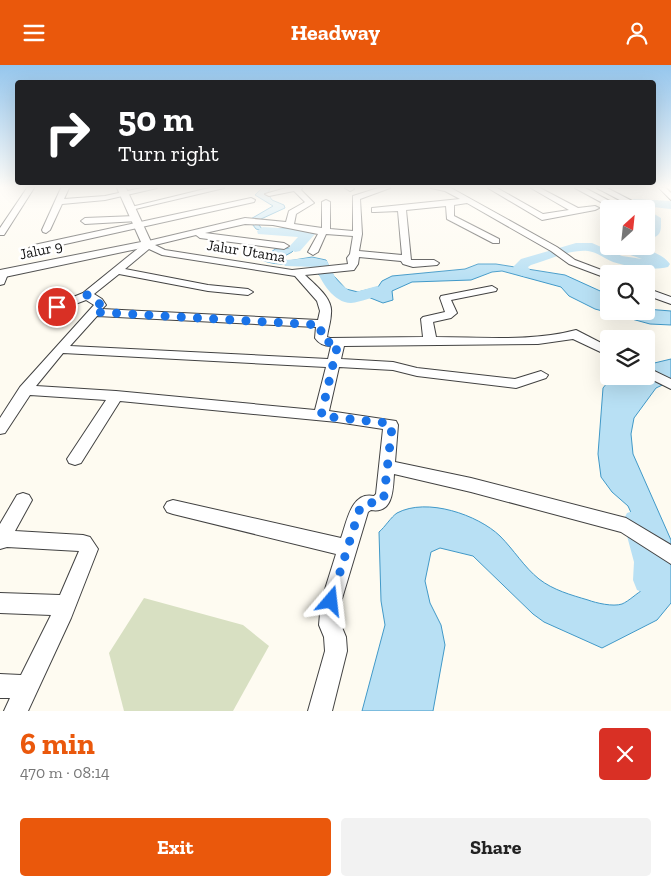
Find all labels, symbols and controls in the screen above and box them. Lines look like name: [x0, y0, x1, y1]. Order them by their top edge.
icon: menu: [20, 19, 48, 47]
text: Headway: [291, 19, 380, 46]
icon: person: [623, 19, 651, 47]
text: 50 m: [118, 98, 194, 140]
icon: right: [35, 100, 100, 165]
text: Turn right: [118, 140, 219, 167]
north arrow: [600, 200, 655, 255]
map controls: [600, 200, 655, 385]
street label: Jalur Utama: [205, 236, 287, 266]
street label: Jalur 9: [18, 237, 64, 263]
button: search: [600, 265, 655, 320]
pin: [36, 286, 78, 328]
icon: arrive: [43, 293, 71, 321]
button: layers: [600, 330, 655, 385]
position arrow: [304, 574, 356, 626]
text: 6 min: [20, 726, 95, 762]
button: close: [599, 728, 651, 780]
text: 470 m · 08:14: [20, 763, 110, 782]
button: Exit: [20, 818, 331, 876]
button: Share: [341, 818, 651, 876]

